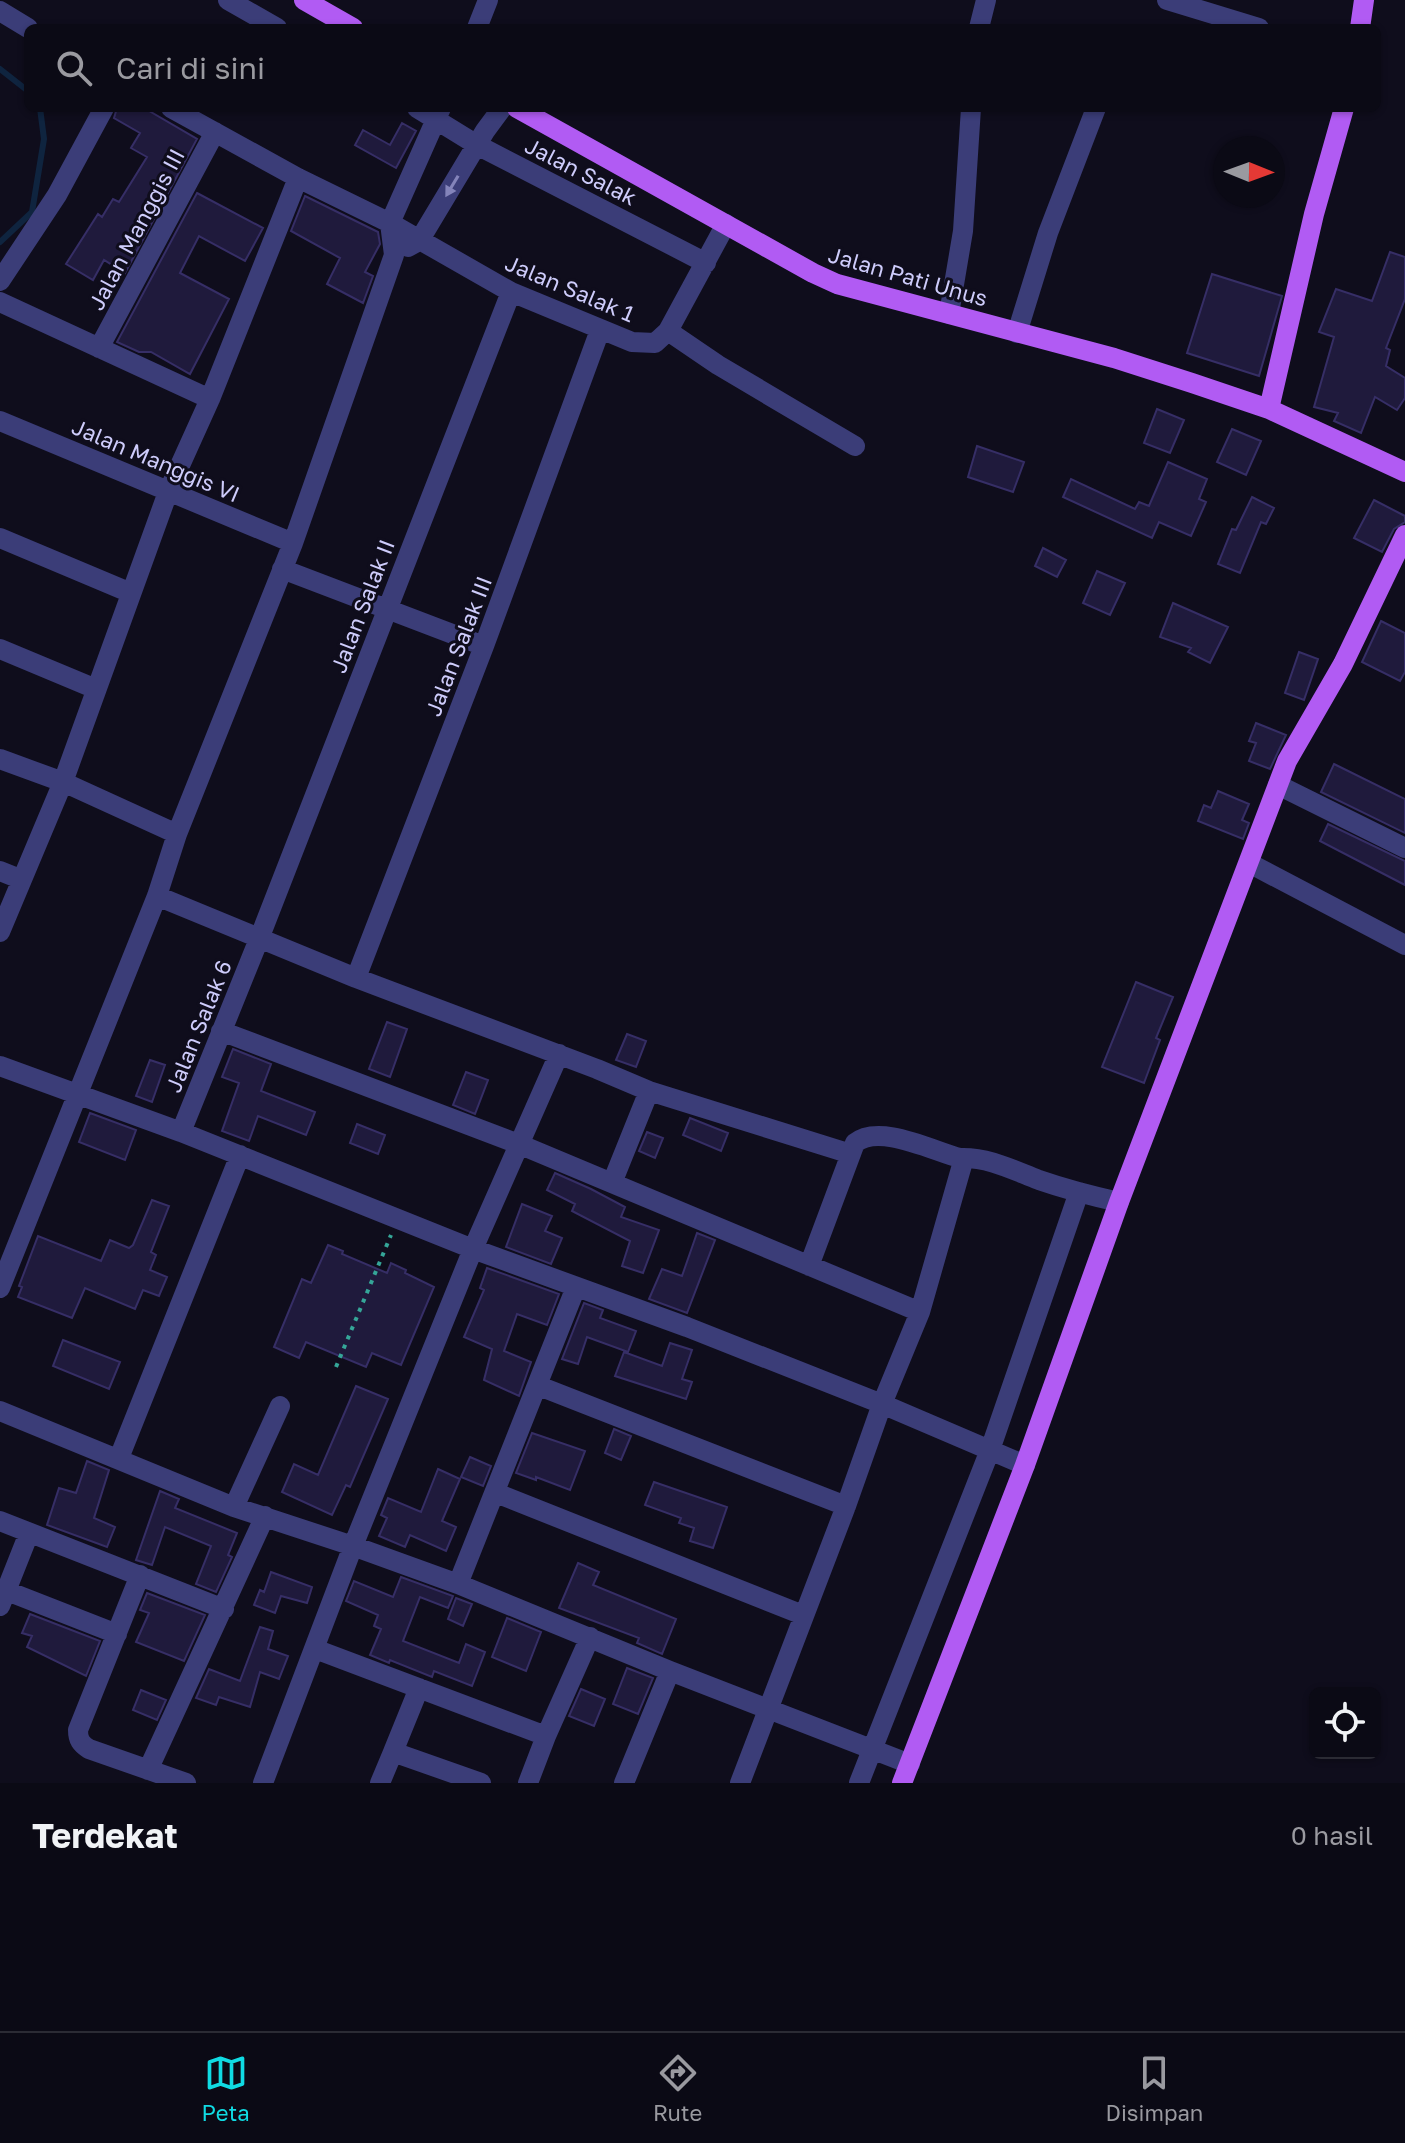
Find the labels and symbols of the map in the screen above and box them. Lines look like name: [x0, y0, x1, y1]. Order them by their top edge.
street label: Jalan Salak: [521, 131, 641, 211]
north arrow: [1213, 136, 1285, 208]
street label: Jalan Manggis III: [82, 144, 190, 314]
one-way arrow: [445, 175, 459, 197]
street label: Jalan Pati Unus: [825, 240, 991, 312]
street label: Jalan Salak 1: [501, 249, 639, 327]
street label: Jalan Manggis VI: [68, 412, 244, 508]
street label: Jalan Salak II: [324, 535, 400, 677]
street label: Jalan Salak III: [419, 572, 497, 720]
street label: Jalan Salak 6: [159, 956, 237, 1096]

